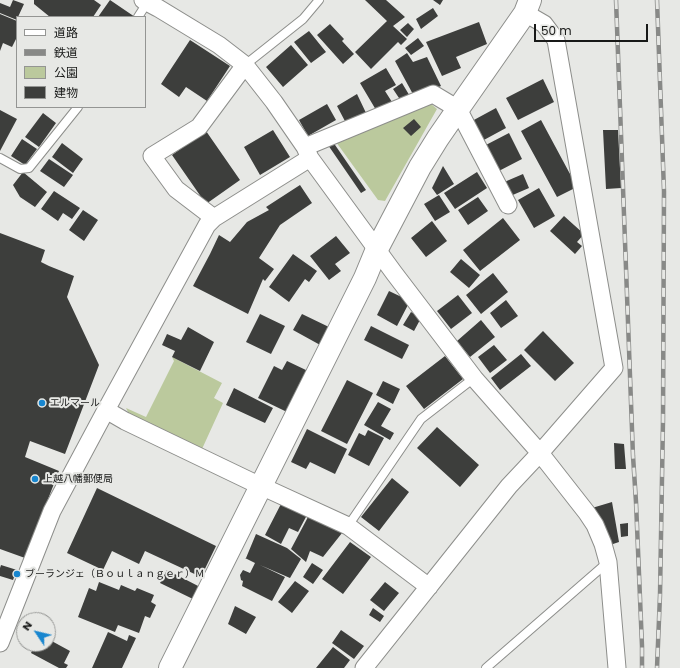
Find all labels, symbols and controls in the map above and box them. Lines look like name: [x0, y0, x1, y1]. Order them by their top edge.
legend: [16, 16, 146, 108]
scale bar: [536, 16, 650, 42]
text: 50 m: [541, 22, 572, 39]
text: 道路: [54, 24, 78, 41]
text: 鉄道: [54, 44, 78, 61]
text: 公園: [54, 64, 78, 81]
text: 建物: [54, 84, 78, 101]
place label: エルマール: [50, 397, 100, 409]
marker: エルマール: [37, 398, 47, 408]
place label: 上越八幡郵便局: [43, 473, 113, 485]
marker: 上越八幡郵便局: [30, 474, 40, 484]
place label: ブーランジェ（Ｂｏｕｌａｎｇｅｒ）Ｍ: [25, 568, 205, 580]
marker: ブーランジェ（Ｂｏｕｌａｎｇｅｒ）Ｍ: [12, 569, 22, 579]
north arrow: [16, 612, 56, 652]
text: N: [18, 618, 36, 634]

